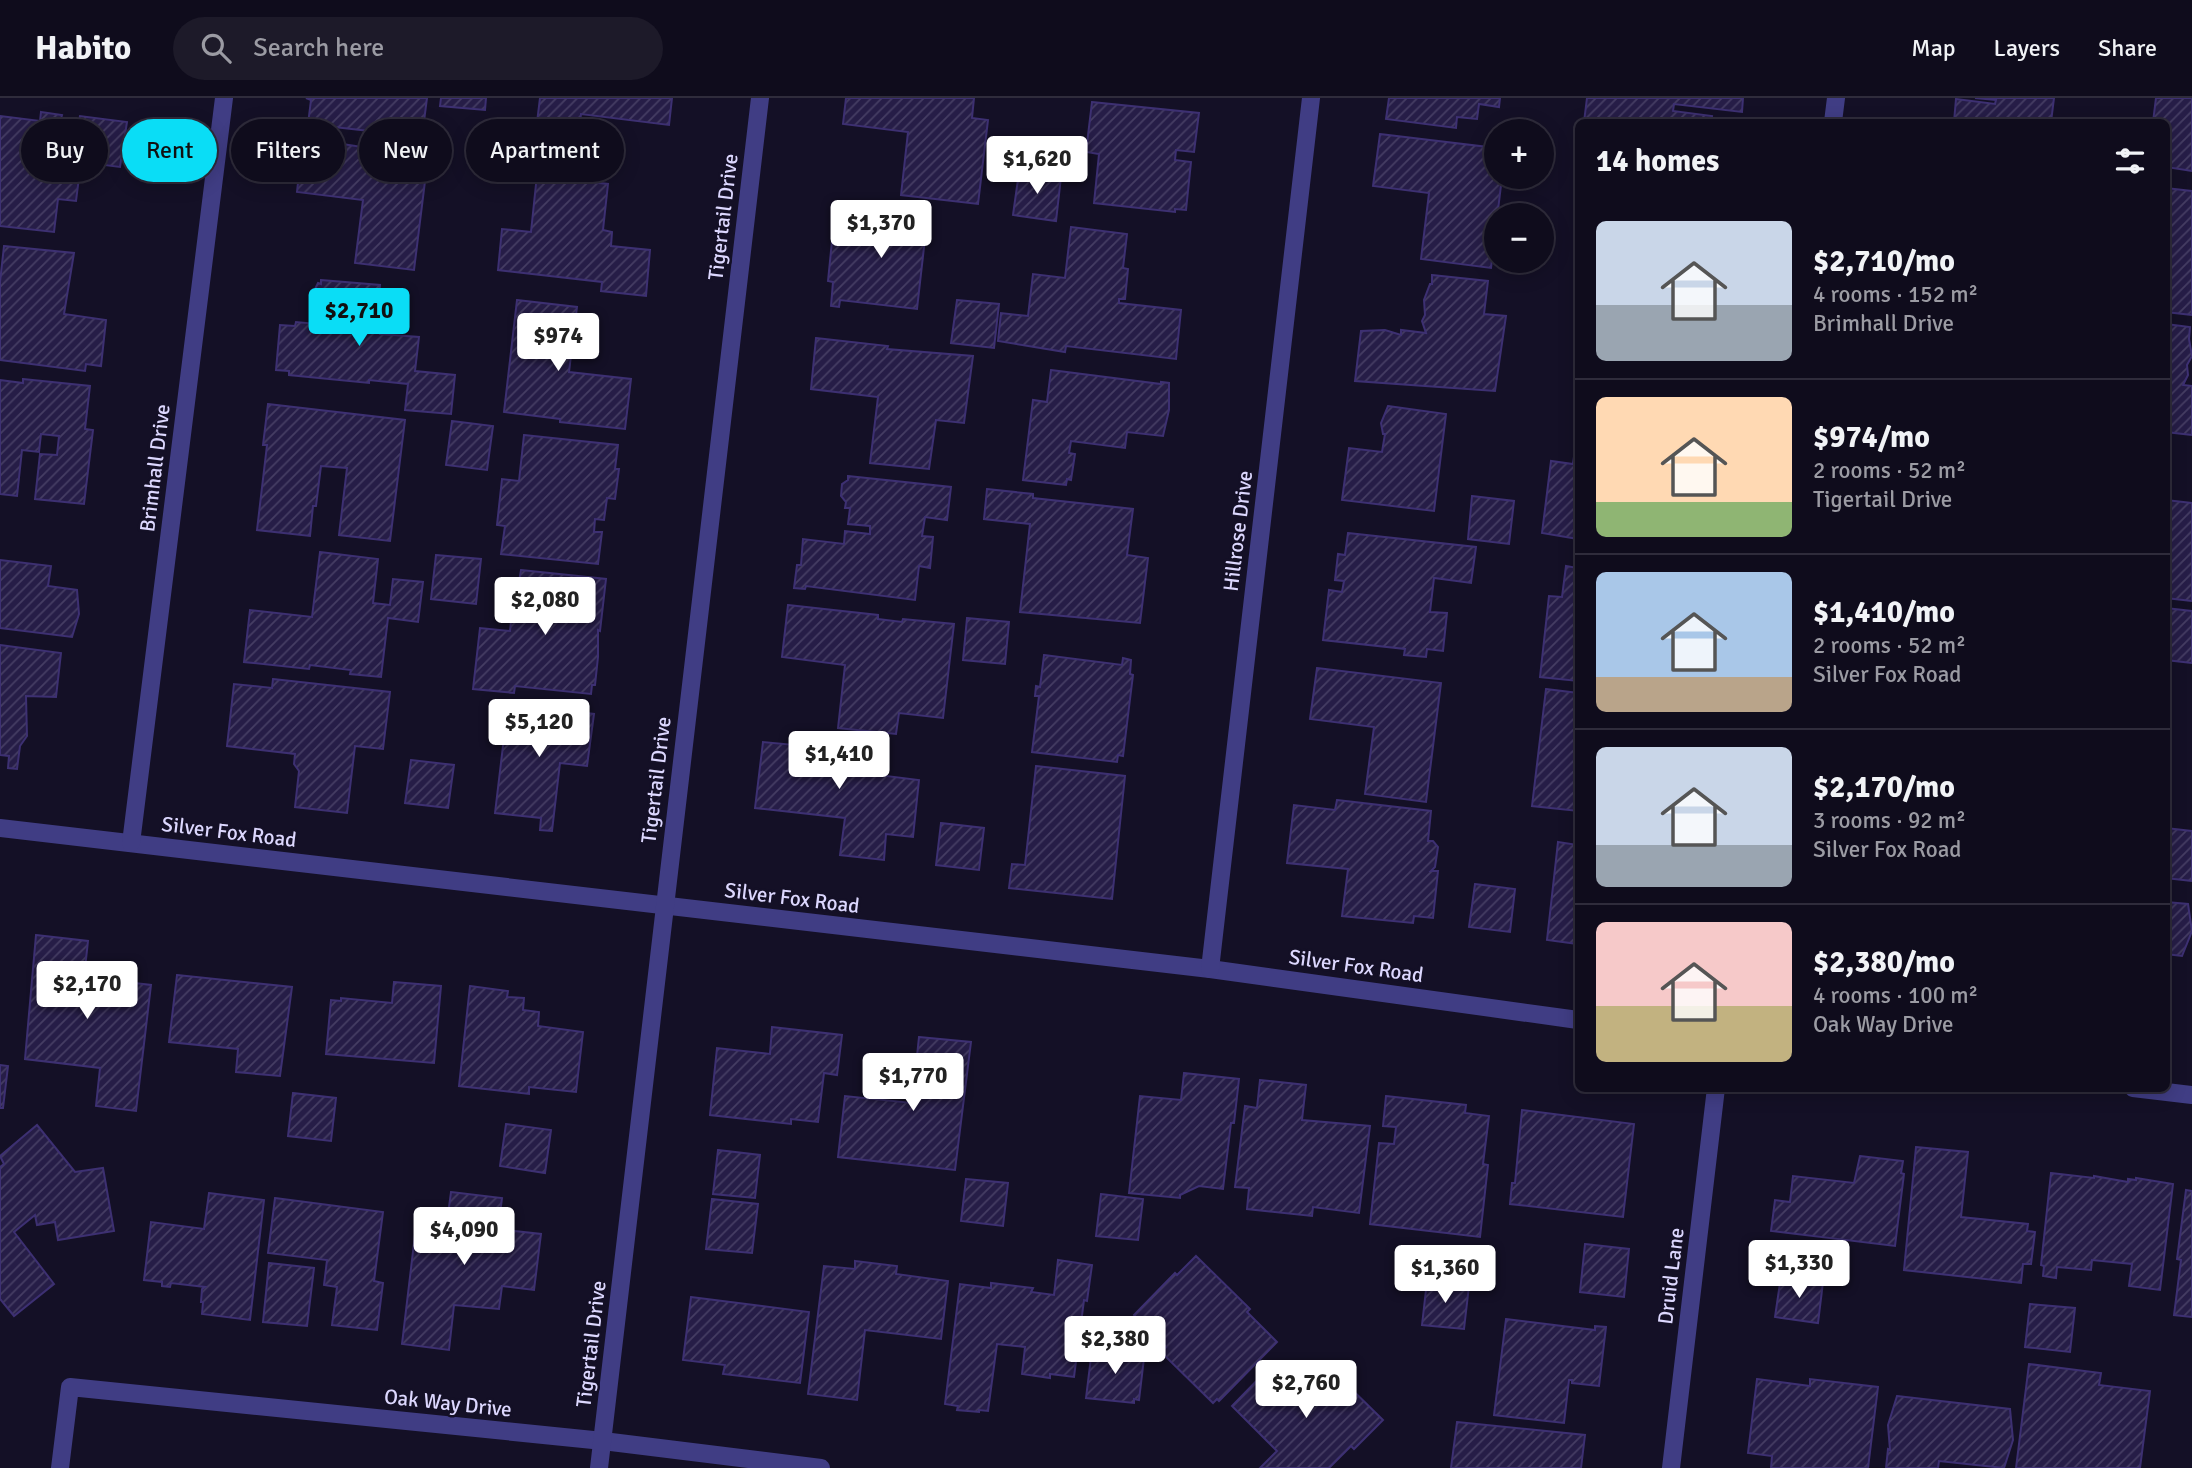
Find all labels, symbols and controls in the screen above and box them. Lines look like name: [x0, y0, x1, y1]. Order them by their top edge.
search box: [173, 17, 663, 80]
text: Habito: [35, 28, 131, 69]
icon: search: [197, 29, 235, 67]
text: Search here: [253, 32, 384, 64]
text: Map: [1911, 33, 1956, 63]
text: Layers: [1994, 33, 2060, 63]
text: Share: [2098, 33, 2157, 63]
chip: Buy: [21, 119, 108, 182]
chip: Rent: [122, 119, 217, 182]
chip: Filters: [231, 119, 345, 182]
chip: New: [359, 119, 452, 182]
chip: Apartment: [466, 119, 624, 182]
map controls: [1484, 119, 1554, 273]
button: +: [1484, 119, 1554, 189]
pin: $1,620: [980, 136, 1094, 196]
icon: filters: [2111, 142, 2149, 180]
text: 14 homes: [1596, 143, 1719, 180]
text: $1,620: [1003, 144, 1071, 173]
street label: Tigertail Drive: [702, 152, 744, 282]
pin: $1,370: [824, 200, 938, 260]
button: −: [1484, 203, 1554, 273]
text: $1,370: [847, 208, 915, 237]
text: $2,710/mo: [1813, 243, 1955, 280]
icon: home: [1652, 249, 1736, 333]
text: 4 rooms · 152 m²: [1813, 280, 1978, 309]
pin: $2,710: [302, 288, 416, 348]
text: $2,710: [325, 296, 393, 325]
text: Brimhall Drive: [1813, 309, 1954, 338]
pin: $974: [517, 314, 599, 373]
text: $974: [533, 321, 583, 350]
street label: Brimhall Drive: [134, 403, 176, 533]
text: $974/mo: [1813, 419, 1930, 456]
icon: home: [1652, 425, 1736, 509]
text: 2 rooms · 52 m²: [1813, 456, 1966, 485]
street label: Hillrose Drive: [1218, 469, 1258, 593]
text: Tigertail Drive: [1813, 485, 1952, 514]
pin: $2,080: [488, 578, 602, 637]
text: $2,080: [511, 585, 579, 614]
text: $1,410/mo: [1813, 594, 1955, 631]
icon: home: [1652, 600, 1736, 684]
text: 2 rooms · 52 m²: [1813, 631, 1966, 660]
text: Silver Fox Road: [1813, 660, 1962, 689]
pin: $5,120: [482, 700, 596, 759]
text: $5,120: [505, 707, 573, 736]
street label: Tigertail Drive: [635, 715, 677, 845]
pin: $1,410: [782, 732, 896, 791]
text: $1,410: [805, 739, 873, 768]
text: $2,170/mo: [1813, 769, 1955, 806]
icon: home: [1652, 775, 1736, 859]
text: 3 rooms · 92 m²: [1813, 806, 1966, 835]
street label: Silver Fox Road: [160, 811, 298, 853]
text: Silver Fox Road: [1813, 835, 1962, 864]
street label: Silver Fox Road: [723, 877, 861, 919]
street label: Silver Fox Road: [1287, 944, 1425, 988]
text: $2,380/mo: [1813, 944, 1955, 981]
icon: home: [1652, 950, 1736, 1034]
pin: $2,170: [30, 962, 144, 1021]
text: $2,170: [53, 969, 121, 998]
text: 4 rooms · 100 m²: [1813, 981, 1978, 1010]
text: Oak Way Drive: [1813, 1010, 1953, 1039]
pin: $1,770: [856, 1054, 970, 1113]
text: $1,770: [879, 1061, 947, 1090]
pin: $4,090: [407, 1208, 521, 1267]
text: $4,090: [430, 1215, 498, 1244]
street label: Druid Lane: [1652, 1226, 1690, 1326]
pin: $1,330: [1742, 1240, 1856, 1300]
pin: $1,360: [1388, 1246, 1502, 1305]
text: $1,330: [1765, 1248, 1833, 1277]
text: $1,360: [1411, 1253, 1479, 1282]
street label: Tigertail Drive: [570, 1279, 612, 1409]
pin: $2,380: [1058, 1316, 1172, 1376]
text: $2,380: [1081, 1324, 1149, 1353]
pin: $2,760: [1249, 1360, 1363, 1420]
text: $2,760: [1272, 1368, 1340, 1397]
street label: Oak Way Drive: [383, 1383, 513, 1423]

